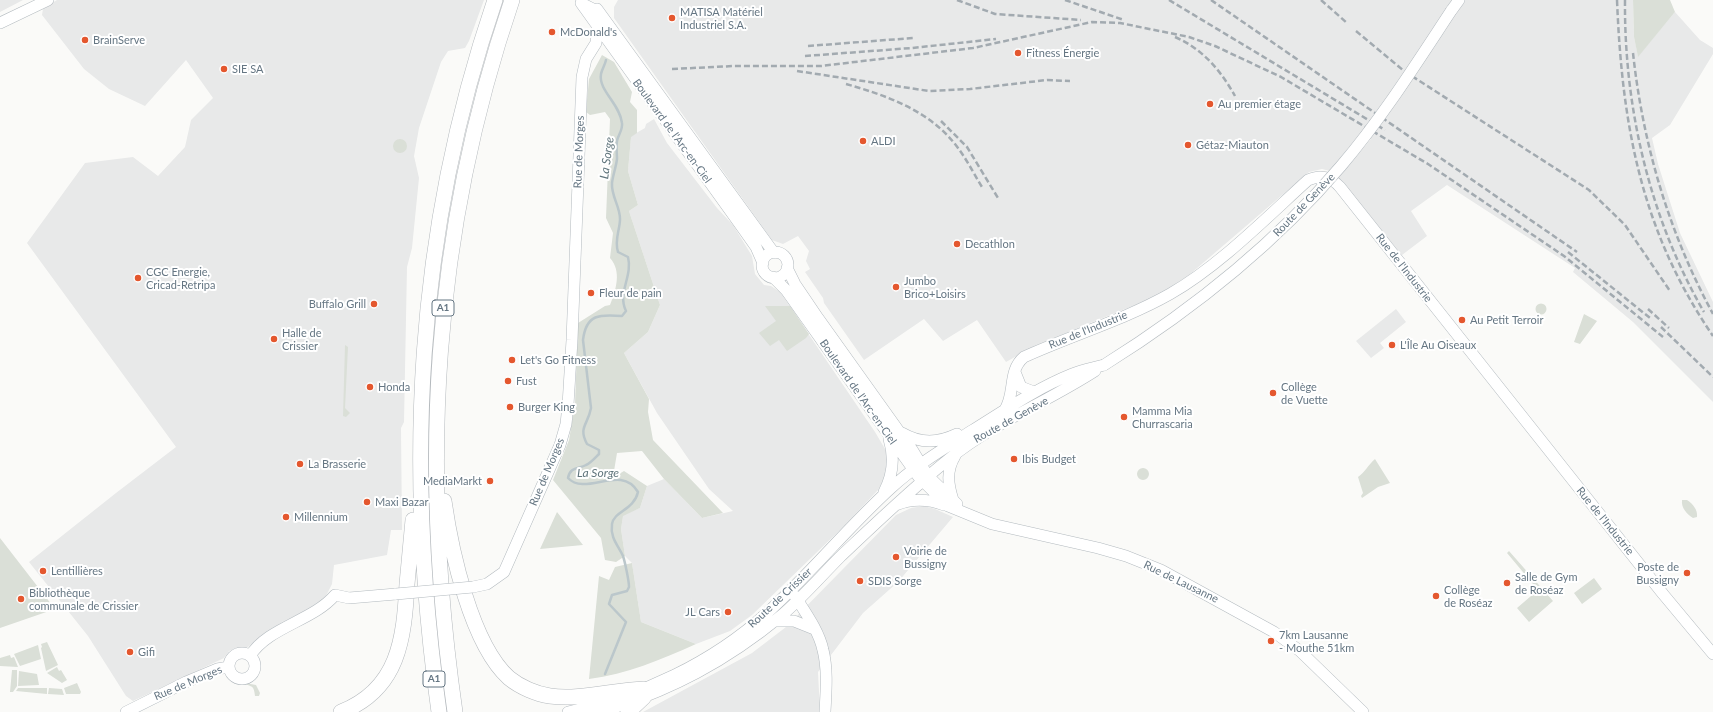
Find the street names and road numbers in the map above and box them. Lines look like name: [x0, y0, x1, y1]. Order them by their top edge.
street label: Boulevard de l'Arc-en-Ciel: [630, 76, 714, 186]
street label: Rue de Morges: [571, 116, 587, 188]
street label: Route de Genève: [1270, 171, 1338, 239]
street label: Rue de l'Industrie: [1373, 231, 1435, 305]
road number: A1: [432, 300, 454, 316]
street label: Rue de l'Industrie: [1047, 308, 1129, 352]
street label: Boulevard de l'Arc-en-Ciel: [817, 337, 899, 447]
street label: Route de Genève: [971, 394, 1051, 446]
street label: Rue de Morges: [527, 436, 567, 508]
street label: Rue de l'Industrie: [1574, 484, 1636, 558]
street label: Rue de Lausanne: [1141, 558, 1221, 606]
street label: Route de Crissier: [745, 565, 815, 631]
street label: Rue de Morges: [152, 663, 224, 703]
road number: A1: [423, 671, 445, 687]

